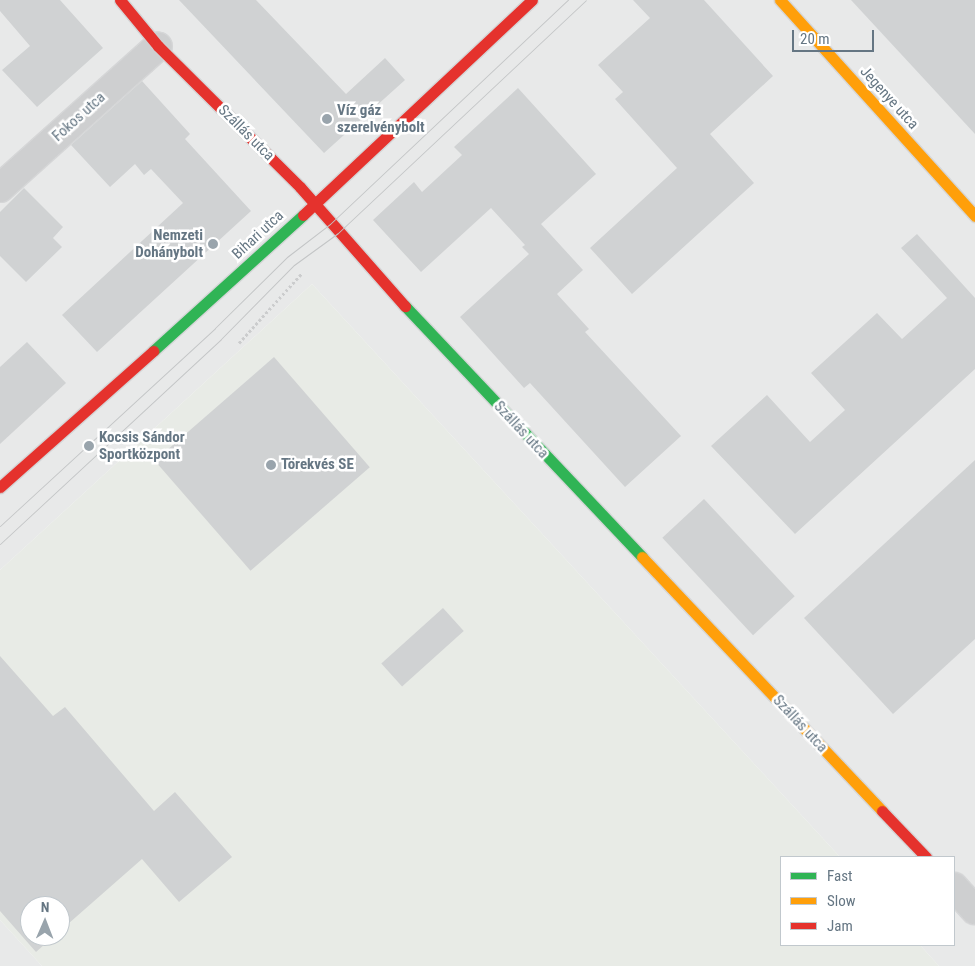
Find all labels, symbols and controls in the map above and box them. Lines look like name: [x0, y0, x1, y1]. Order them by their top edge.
scale bar: [795, 20, 878, 52]
text: 20 m: [800, 30, 830, 48]
street label: Jegenye utca: [856, 63, 922, 133]
street label: Fokos utca: [49, 89, 109, 145]
street label: Szállás utca: [214, 101, 278, 165]
place label: Víz gáz szerelvénybolt: [337, 101, 425, 136]
marker: Víz gáz szerelvénybolt: [321, 113, 333, 125]
street label: Bihari utca: [229, 207, 287, 263]
place label: Nemzeti Dohánybolt: [135, 226, 203, 261]
marker: Nemzeti Dohánybolt: [207, 238, 219, 250]
street label: Szállás utca: [490, 398, 552, 462]
place label: Kocsis Sándor Sportközpont: [99, 428, 185, 463]
marker: Kocsis Sándor Sportközpont: [83, 440, 95, 452]
place label: Törekvés SE: [281, 456, 354, 474]
marker: Törekvés SE: [265, 459, 277, 471]
street label: Szállás utca: [769, 692, 831, 756]
legend: [780, 856, 955, 946]
text: Fast: [827, 867, 852, 885]
text: Slow: [827, 892, 856, 910]
north arrow: [20, 896, 70, 946]
text: N: [41, 899, 50, 915]
text: Jam: [827, 917, 853, 935]

